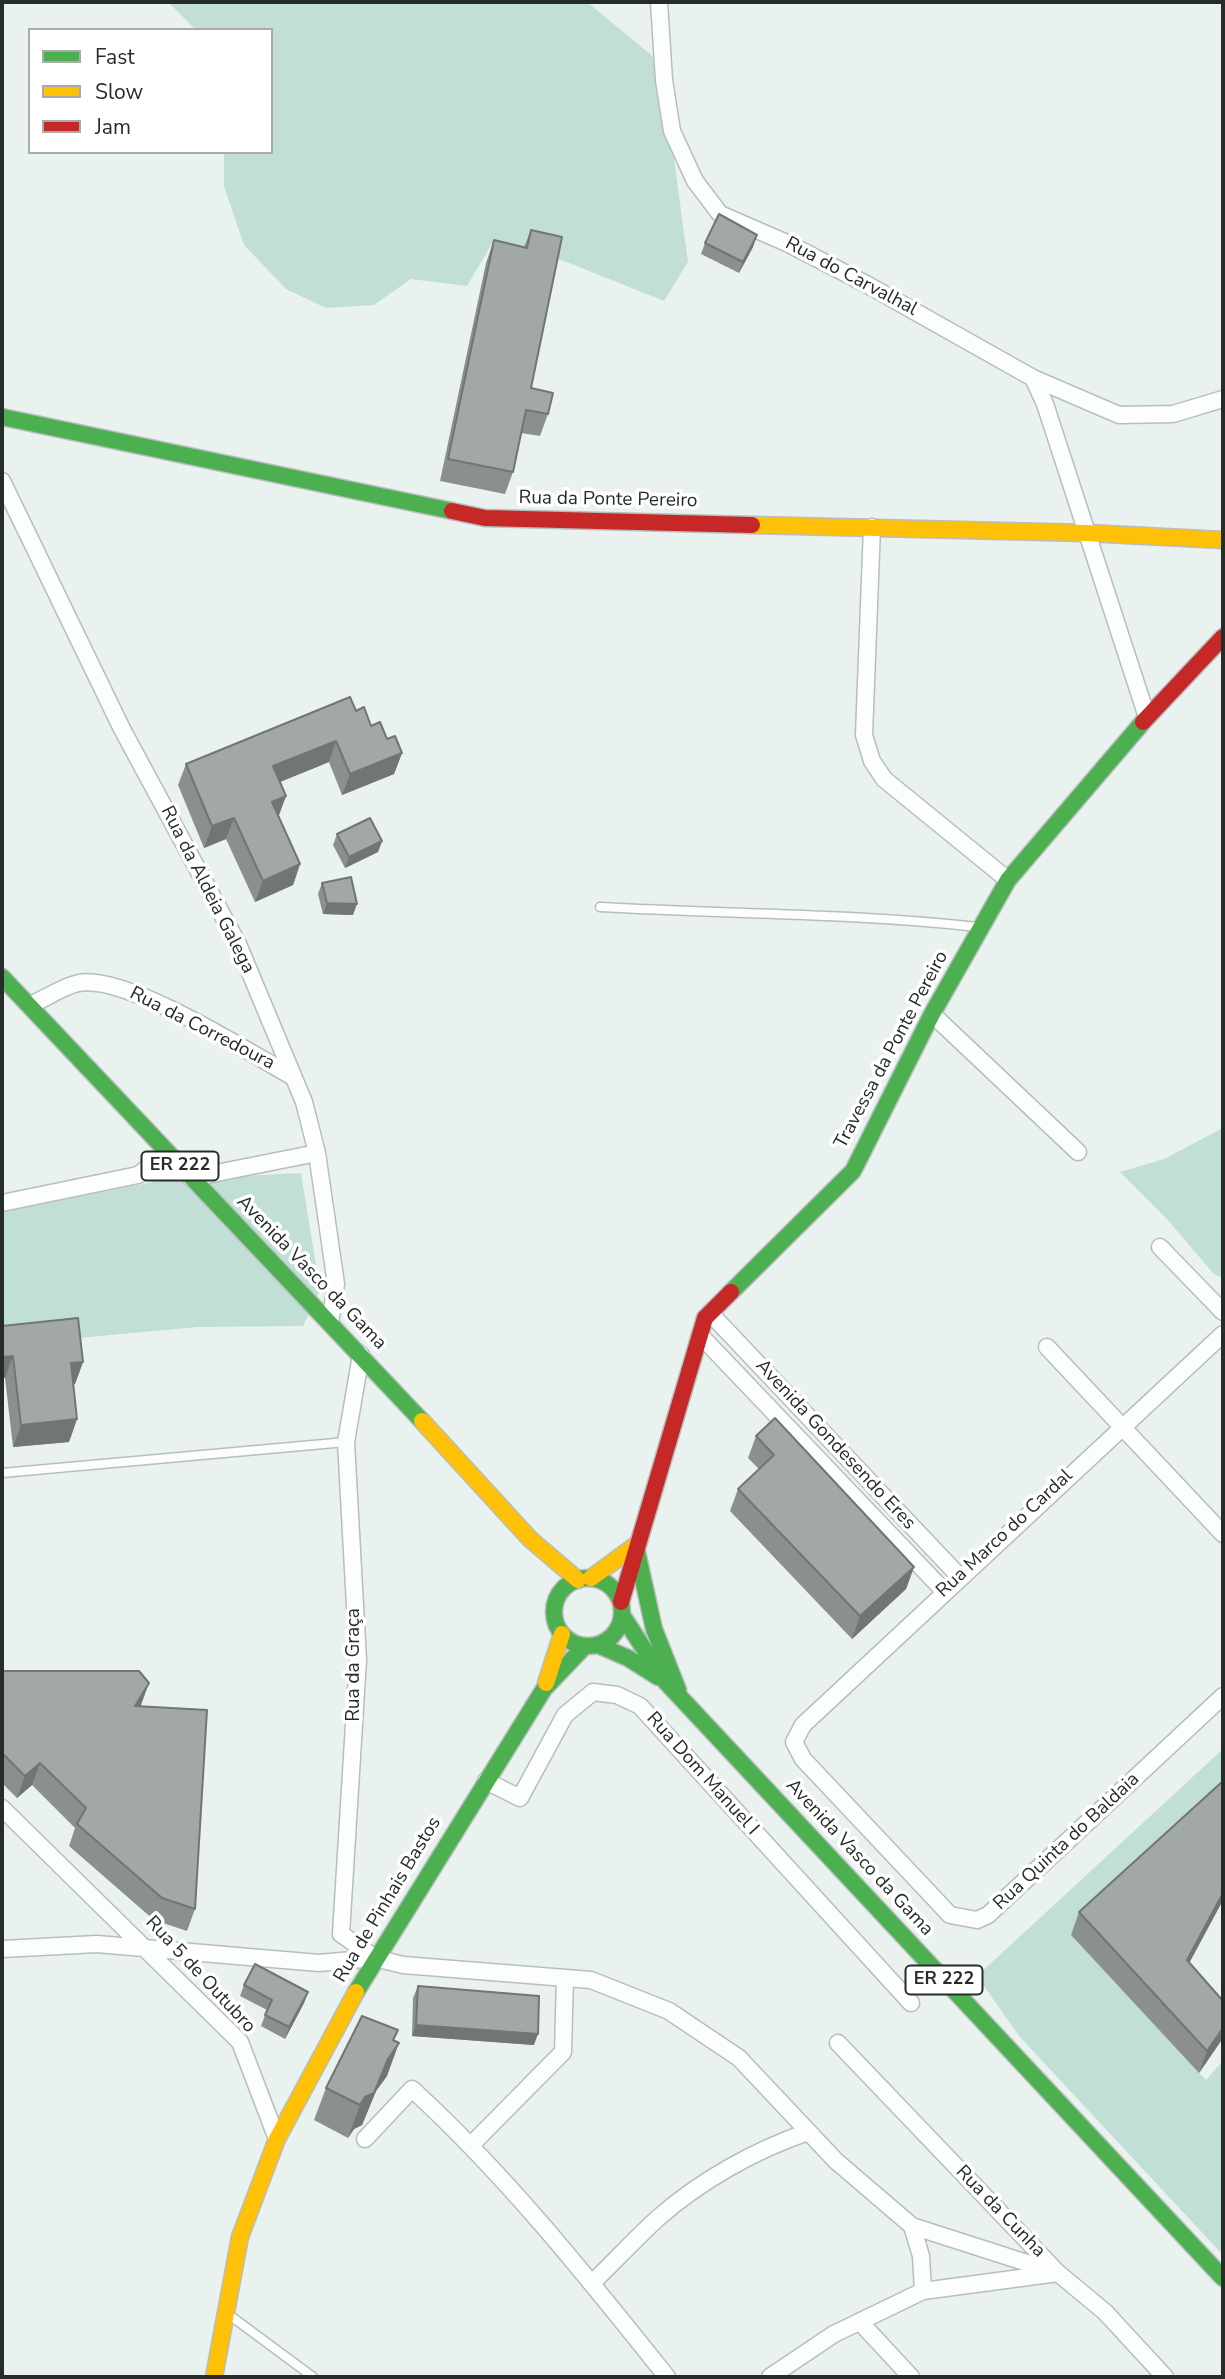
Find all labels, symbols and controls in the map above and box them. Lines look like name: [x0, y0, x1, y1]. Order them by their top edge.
legend: [28, 28, 273, 154]
text: Fast: [95, 43, 135, 71]
text: Slow: [95, 78, 143, 106]
text: Jam: [95, 113, 131, 141]
street label: Rua do Carvalhal: [781, 233, 921, 321]
street label: Rua da Ponte Pereiro: [518, 487, 698, 513]
street label: Rua da Aldeia Galega: [155, 802, 259, 978]
street label: Travessa da Ponte Pereiro: [830, 947, 954, 1153]
street label: Rua da Corredoura: [126, 983, 278, 1075]
road number: ER 222: [142, 1152, 218, 1181]
street label: Avenida Vasco da Gama: [231, 1191, 391, 1355]
street label: Avenida Gondesendo Eres: [750, 1355, 920, 1535]
street label: Rua Marco do Cardal: [932, 1465, 1078, 1603]
street label: Rua da Graça: [343, 1608, 365, 1722]
street label: Rua Dom Manuel I: [641, 1708, 763, 1840]
street label: Rua Quinta do Baldaia: [989, 1769, 1145, 1915]
street label: Avenida Vasco da Gama: [780, 1775, 938, 1941]
street label: Rua de Pinhais Bastos: [330, 1813, 446, 1987]
street label: Rua 5 de Outubro: [140, 1912, 260, 2038]
road number: ER 222: [906, 1966, 982, 1994]
street label: Rua da Cunha: [950, 2161, 1050, 2263]

